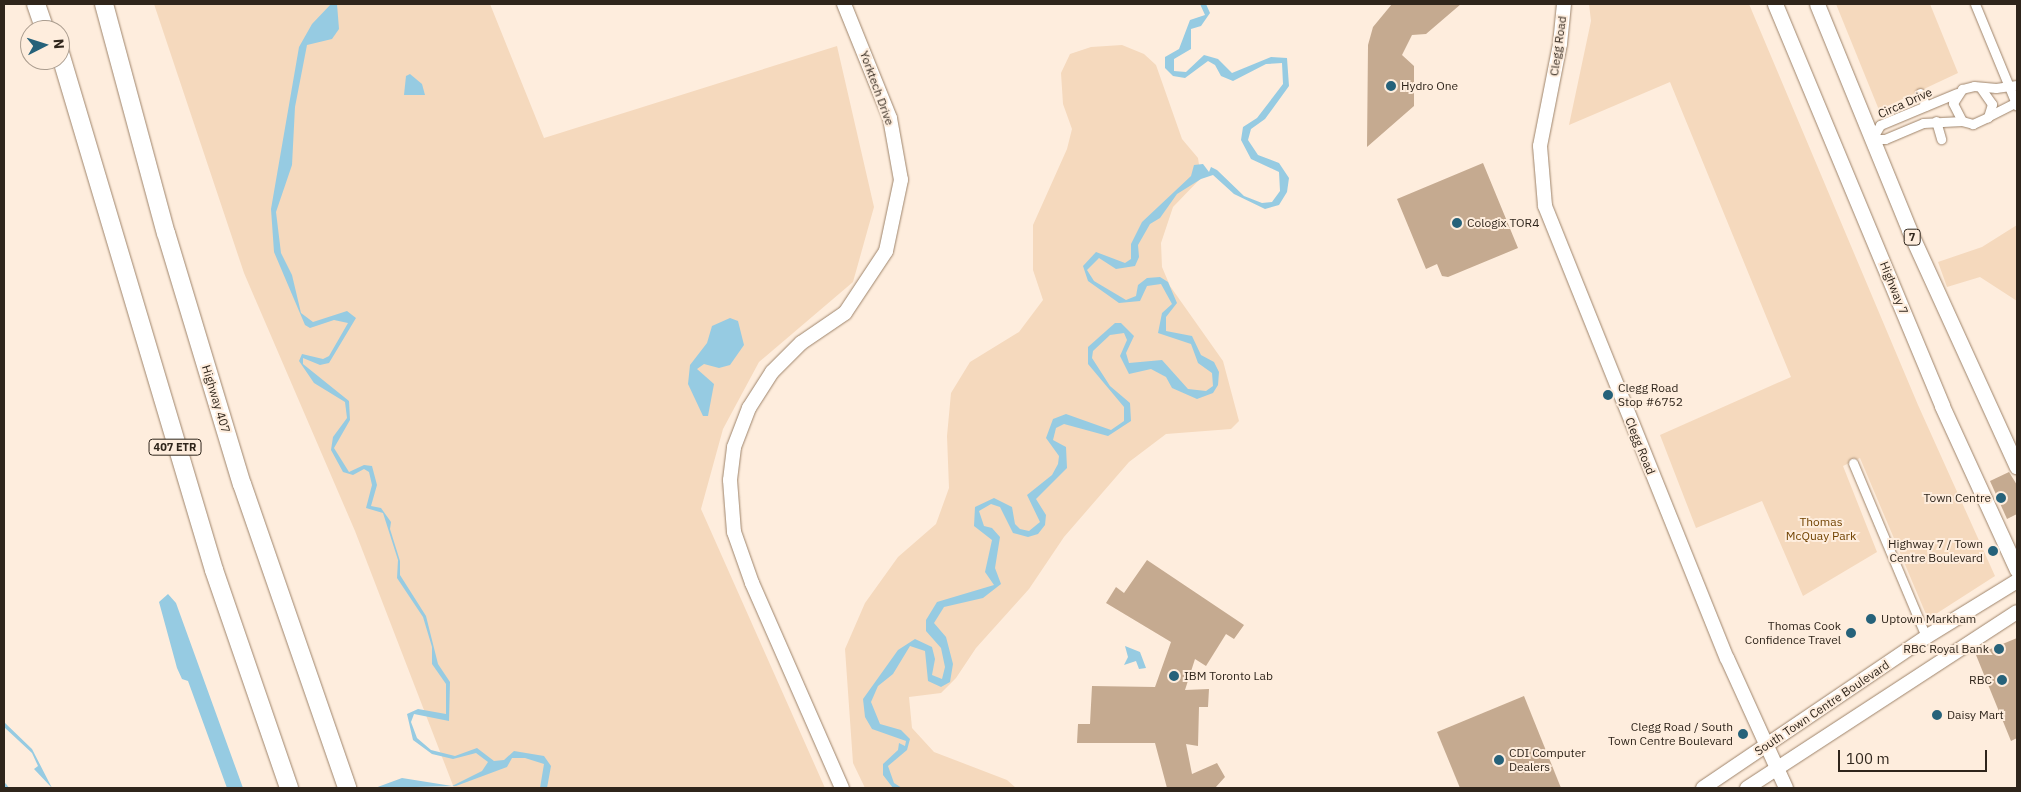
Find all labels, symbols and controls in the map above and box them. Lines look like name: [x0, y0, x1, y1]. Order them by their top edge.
street label: Clegg Road: [1547, 15, 1569, 77]
north arrow: [20, 20, 70, 70]
text: N: [50, 38, 68, 50]
street label: Yorktech Drive: [857, 49, 897, 127]
place label: Hydro One: [1401, 79, 1458, 93]
marker: Hydro One: [1385, 80, 1397, 92]
street label: Circa Drive: [1876, 85, 1934, 121]
place label: Cologix TOR4: [1467, 216, 1539, 230]
marker: Cologix TOR4: [1451, 217, 1463, 229]
road number: 7: [1903, 228, 1921, 246]
street label: Highway 7: [1877, 259, 1911, 317]
street label: Highway 407: [199, 363, 233, 435]
place label: Clegg Road Stop #6752: [1618, 381, 1683, 409]
marker: Clegg Road Stop #6752: [1602, 389, 1614, 401]
street label: Clegg Road: [1622, 415, 1658, 477]
road number: 407 ETR: [148, 438, 202, 456]
place label: Town Centre: [1923, 491, 1991, 505]
marker: Town Centre: [1995, 492, 2007, 504]
park label: Thomas McQuay Park: [1786, 515, 1856, 543]
place label: Highway 7 / Town Centre Boulevard: [1888, 537, 1983, 565]
marker: Highway 7 / Town Centre Boulevard: [1987, 545, 1999, 557]
place label: Uptown Markham: [1881, 612, 1976, 626]
marker: Uptown Markham: [1865, 613, 1877, 625]
place label: Thomas Cook Confidence Travel: [1745, 619, 1841, 647]
marker: Thomas Cook Confidence Travel: [1845, 627, 1857, 639]
place label: RBC Royal Bank: [1903, 642, 1989, 656]
marker: RBC Royal Bank: [1993, 643, 2005, 655]
street label: South Town Centre Boulevard: [1752, 657, 1892, 759]
place label: IBM Toronto Lab: [1184, 669, 1273, 683]
marker: IBM Toronto Lab: [1168, 670, 1180, 682]
place label: RBC: [1969, 673, 1992, 687]
marker: RBC: [1996, 674, 2008, 686]
place label: Daisy Mart: [1947, 708, 2004, 722]
marker: Daisy Mart: [1931, 709, 1943, 721]
place label: Clegg Road / South Town Centre Boulevard: [1608, 720, 1733, 748]
marker: Clegg Road / South Town Centre Boulevard: [1737, 728, 1749, 740]
scale bar: [1841, 740, 1990, 772]
place label: CDI Computer Dealers: [1509, 746, 1586, 774]
text: 100 m: [1846, 749, 1890, 768]
marker: CDI Computer Dealers: [1493, 754, 1505, 766]

